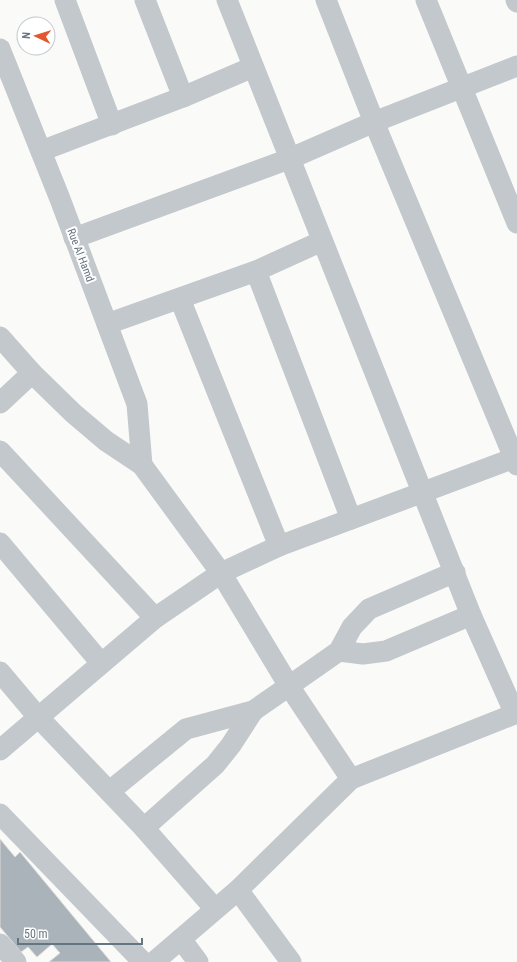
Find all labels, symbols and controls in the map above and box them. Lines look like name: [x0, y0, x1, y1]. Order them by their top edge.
north arrow: [16, 16, 56, 56]
text: N: [20, 31, 33, 39]
street label: Rue Al Hamd: [64, 227, 97, 284]
scale bar: [18, 920, 142, 946]
text: 50 m: [24, 927, 48, 941]

